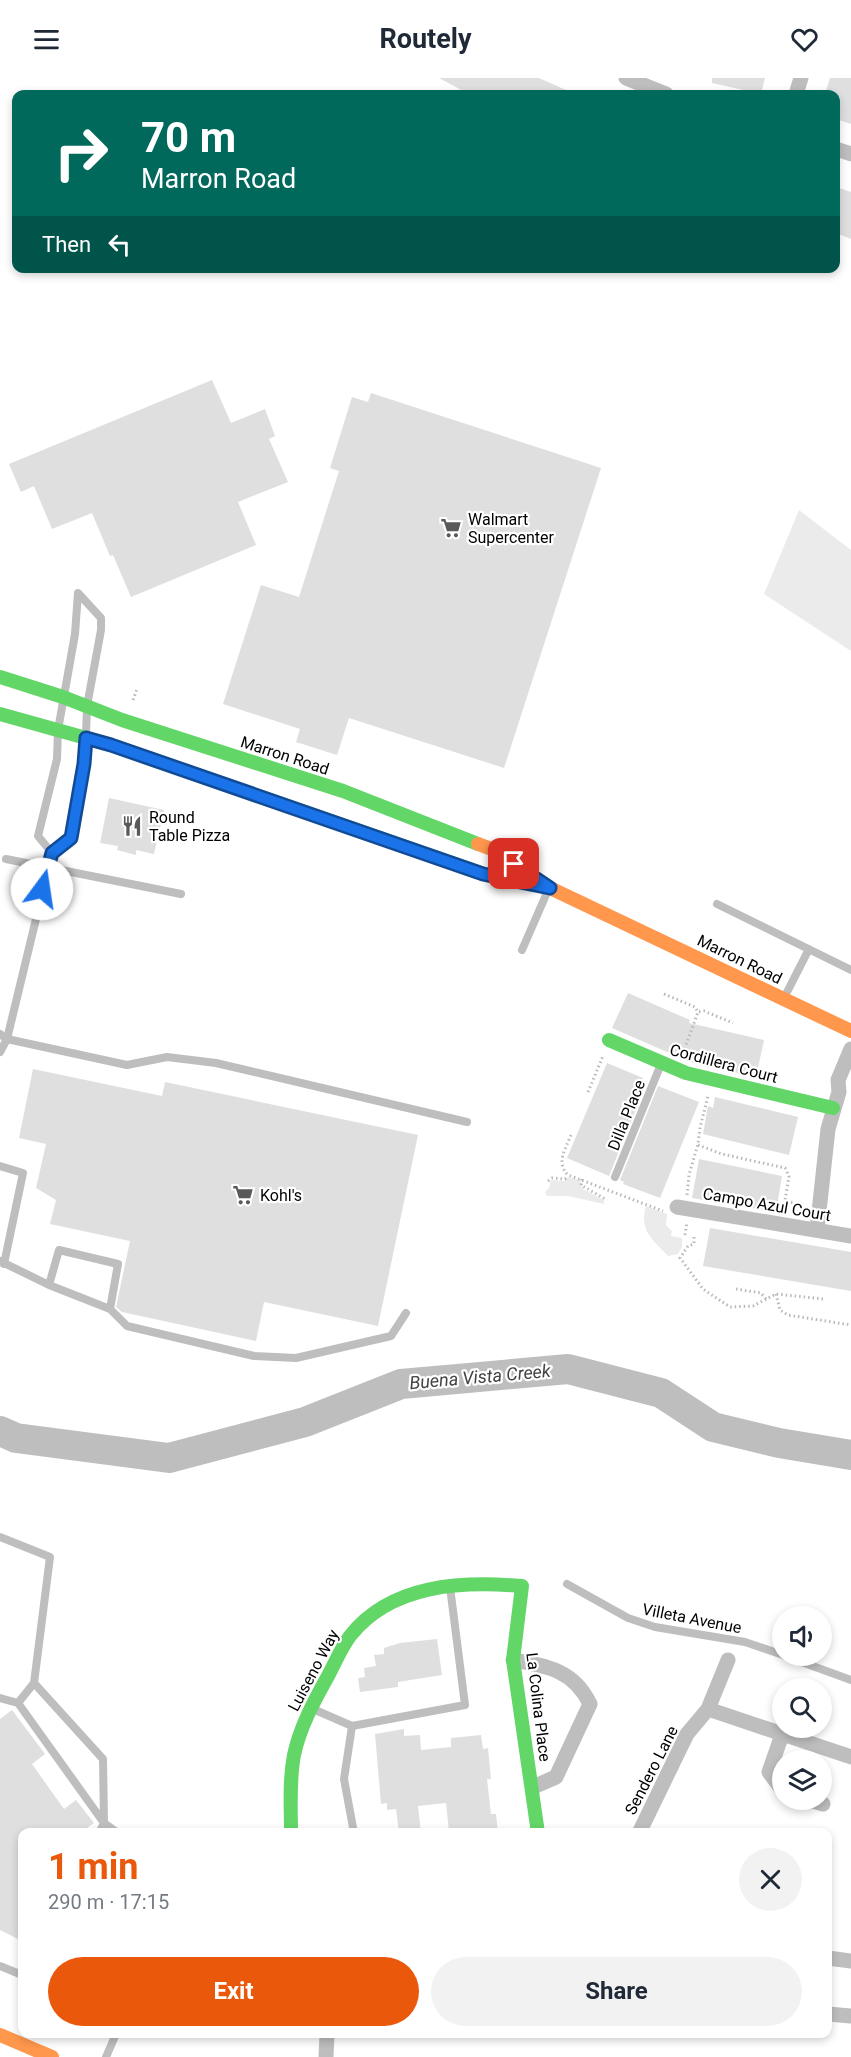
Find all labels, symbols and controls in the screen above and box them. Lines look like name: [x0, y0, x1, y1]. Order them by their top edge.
icon: menu: [30, 23, 63, 56]
text: Routely: [379, 23, 472, 55]
icon: heart: [788, 23, 821, 56]
text: 70 m: [141, 113, 236, 162]
icon: right: [42, 114, 120, 192]
text: Marron Road: [141, 163, 296, 195]
icon: left: [103, 228, 136, 261]
text: Then: [42, 232, 91, 257]
place label: Walmart Supercenter: [468, 510, 554, 547]
supermarket icon: Walmart Supercenter: [439, 516, 463, 540]
street label: Marron Road: [238, 732, 332, 779]
place label: Round Table Pizza: [149, 808, 230, 845]
restaurant icon: Round Table Pizza: [120, 814, 144, 838]
pin: [488, 838, 539, 889]
icon: arrive: [497, 847, 530, 880]
position arrow: [10, 857, 74, 921]
street label: Marron Road: [694, 931, 785, 988]
street label: Cordillera Court: [668, 1040, 780, 1087]
street label: Dilla Place: [604, 1077, 649, 1153]
supermarket icon: Kohl's: [231, 1183, 255, 1207]
street label: Campo Azul Court: [701, 1184, 832, 1225]
place label: Kohl's: [260, 1186, 302, 1205]
water label: Buena Vista Creek: [408, 1360, 553, 1393]
street label: Villeta Avenue: [641, 1600, 743, 1637]
map controls: [772, 1606, 832, 1810]
button: sound: [772, 1606, 832, 1666]
street label: Luiseno Way: [284, 1626, 343, 1714]
street label: La Colina Place: [522, 1651, 555, 1763]
button: search: [772, 1678, 832, 1738]
street label: Sendero Lane: [621, 1723, 682, 1818]
button: layers: [772, 1750, 832, 1810]
text: 1 min: [48, 1846, 139, 1888]
button: close: [739, 1848, 802, 1911]
text: 290 m · 17:15: [48, 1890, 169, 1914]
button: Exit: [48, 1957, 419, 2026]
button: Share: [431, 1957, 802, 2026]

